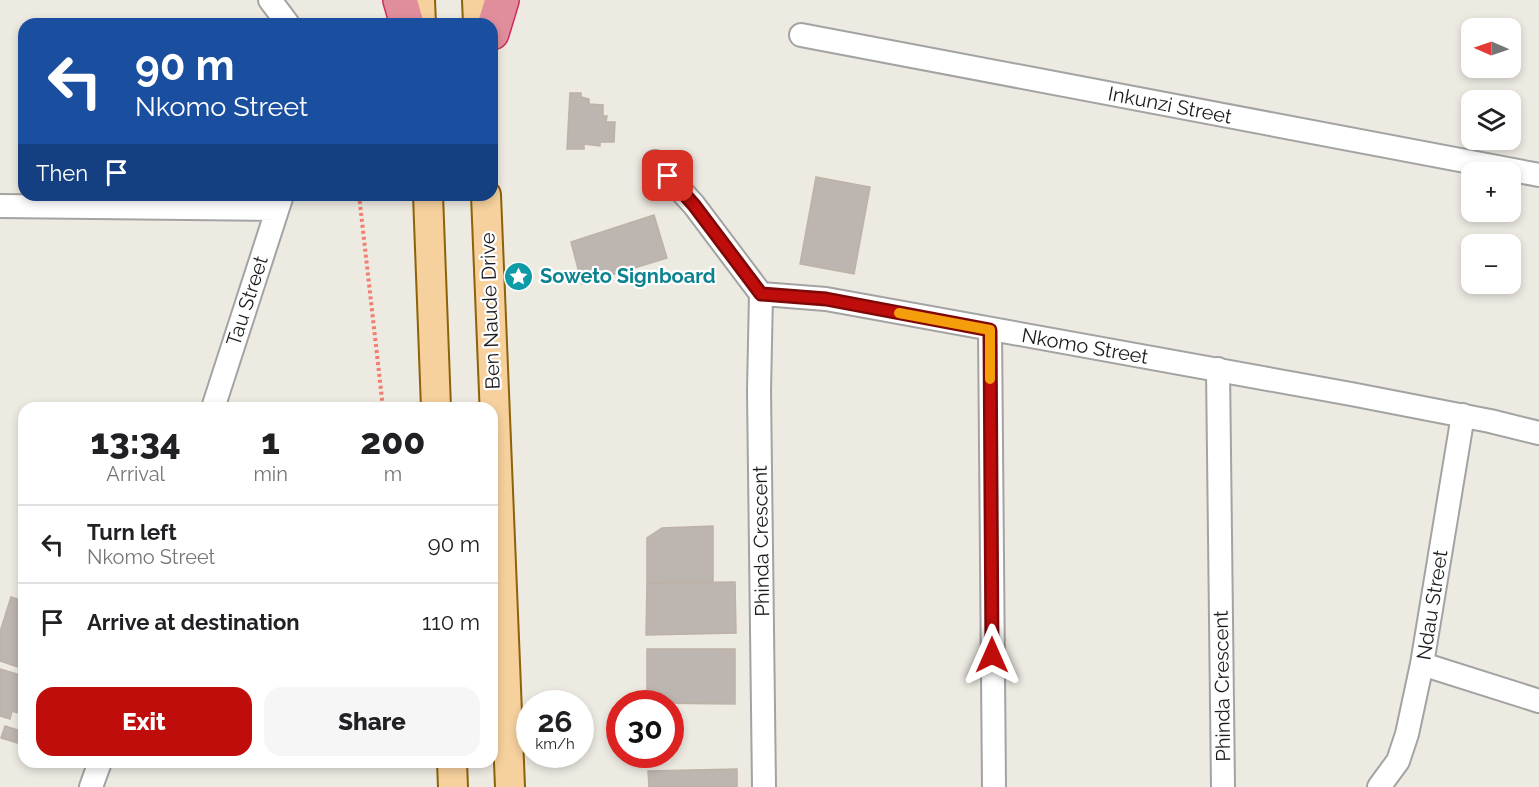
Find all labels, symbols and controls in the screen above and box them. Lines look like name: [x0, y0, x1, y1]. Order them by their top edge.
north arrow: [1461, 18, 1521, 78]
map controls: [1461, 18, 1521, 294]
text: 90 m: [135, 41, 235, 90]
icon: left: [36, 42, 114, 120]
street label: Inkunzi Street: [1106, 81, 1234, 129]
button: layers: [1461, 90, 1521, 150]
text: Nkomo Street: [135, 91, 308, 122]
pin: [642, 150, 693, 201]
icon: arrive: [100, 156, 133, 189]
icon: arrive: [651, 159, 684, 192]
text: Then: [36, 160, 88, 186]
button: +: [1461, 162, 1521, 222]
street label: Ben Naude Drive: [475, 232, 505, 390]
button: −: [1461, 234, 1521, 294]
street label: Tau Street: [221, 253, 273, 349]
place icon: Soweto Signboard: [503, 260, 535, 292]
place label: Soweto Signboard: [540, 264, 716, 288]
street label: Nkomo Street: [1020, 323, 1151, 369]
text: 13:34: [91, 420, 181, 462]
text: 1: [261, 420, 280, 462]
text: 200: [360, 420, 425, 462]
text: Arrival: [106, 462, 165, 486]
text: min: [253, 462, 288, 486]
text: m: [384, 462, 402, 486]
street label: Phinda Crescent: [748, 465, 774, 617]
text: Turn left: [87, 519, 177, 545]
icon: left: [36, 528, 69, 561]
text: 90 m: [428, 531, 480, 557]
text: Nkomo Street: [87, 545, 215, 569]
street label: Ndau Street: [1411, 548, 1453, 662]
icon: arrive: [36, 606, 69, 639]
text: Arrive at destination: [87, 609, 300, 635]
text: 110 m: [422, 609, 480, 635]
street label: Phinda Crescent: [1209, 610, 1235, 762]
position arrow: [960, 623, 1024, 687]
button: Exit: [36, 687, 252, 756]
button: Share: [264, 687, 480, 756]
speed limit sign: 30: [606, 690, 684, 768]
text: 26: [537, 704, 573, 739]
text: km/h: [535, 735, 575, 753]

